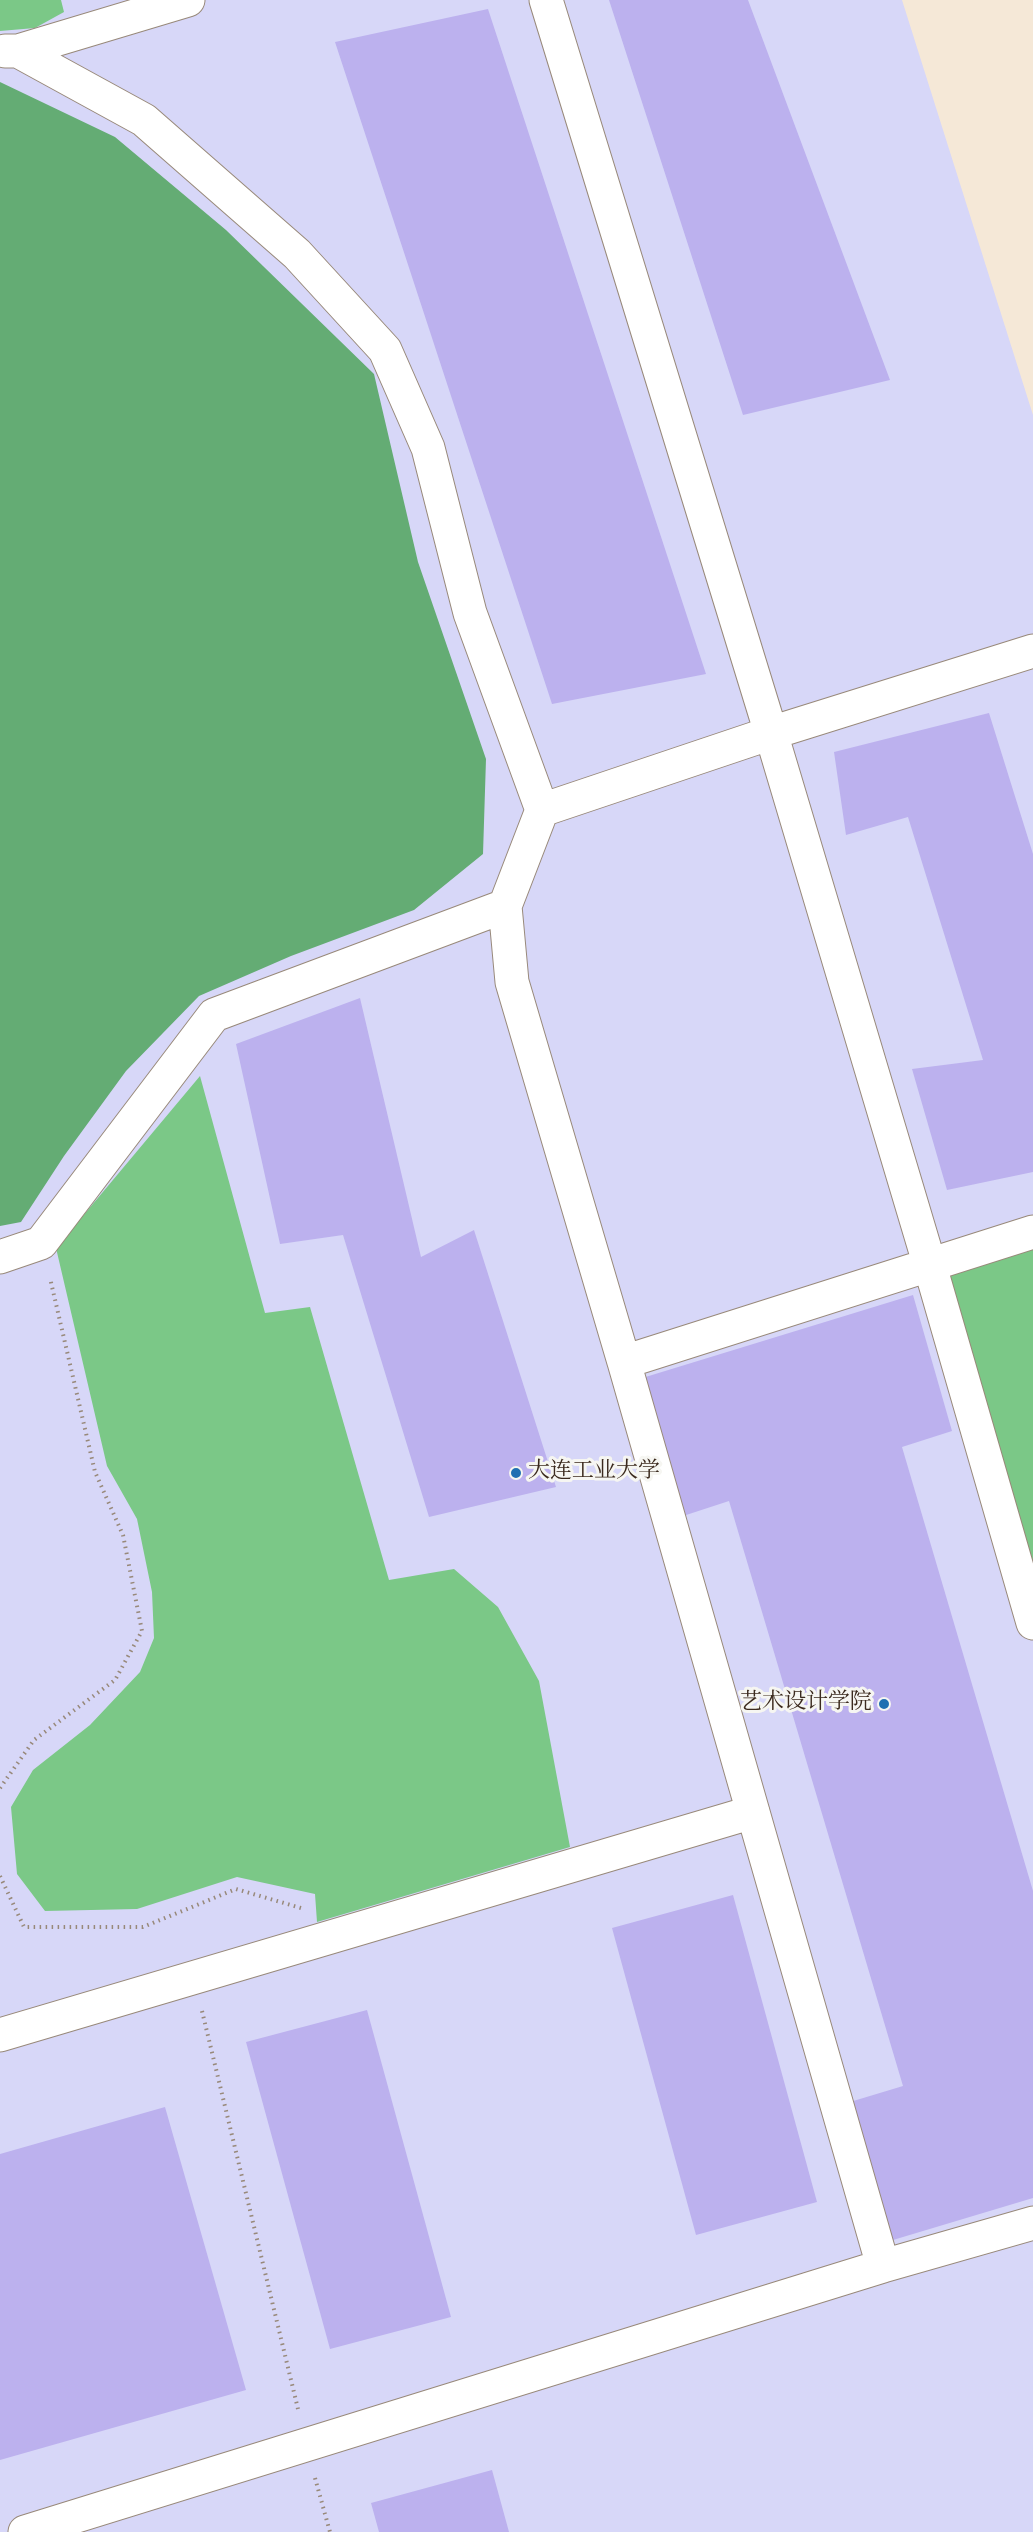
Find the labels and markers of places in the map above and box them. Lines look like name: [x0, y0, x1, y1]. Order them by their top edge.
place label: 大连工业大学: [528, 1460, 660, 1486]
marker: 大连工业大学: [509, 1466, 523, 1480]
place label: 艺术设计学院: [740, 1691, 872, 1717]
marker: 艺术设计学院: [877, 1697, 891, 1711]

